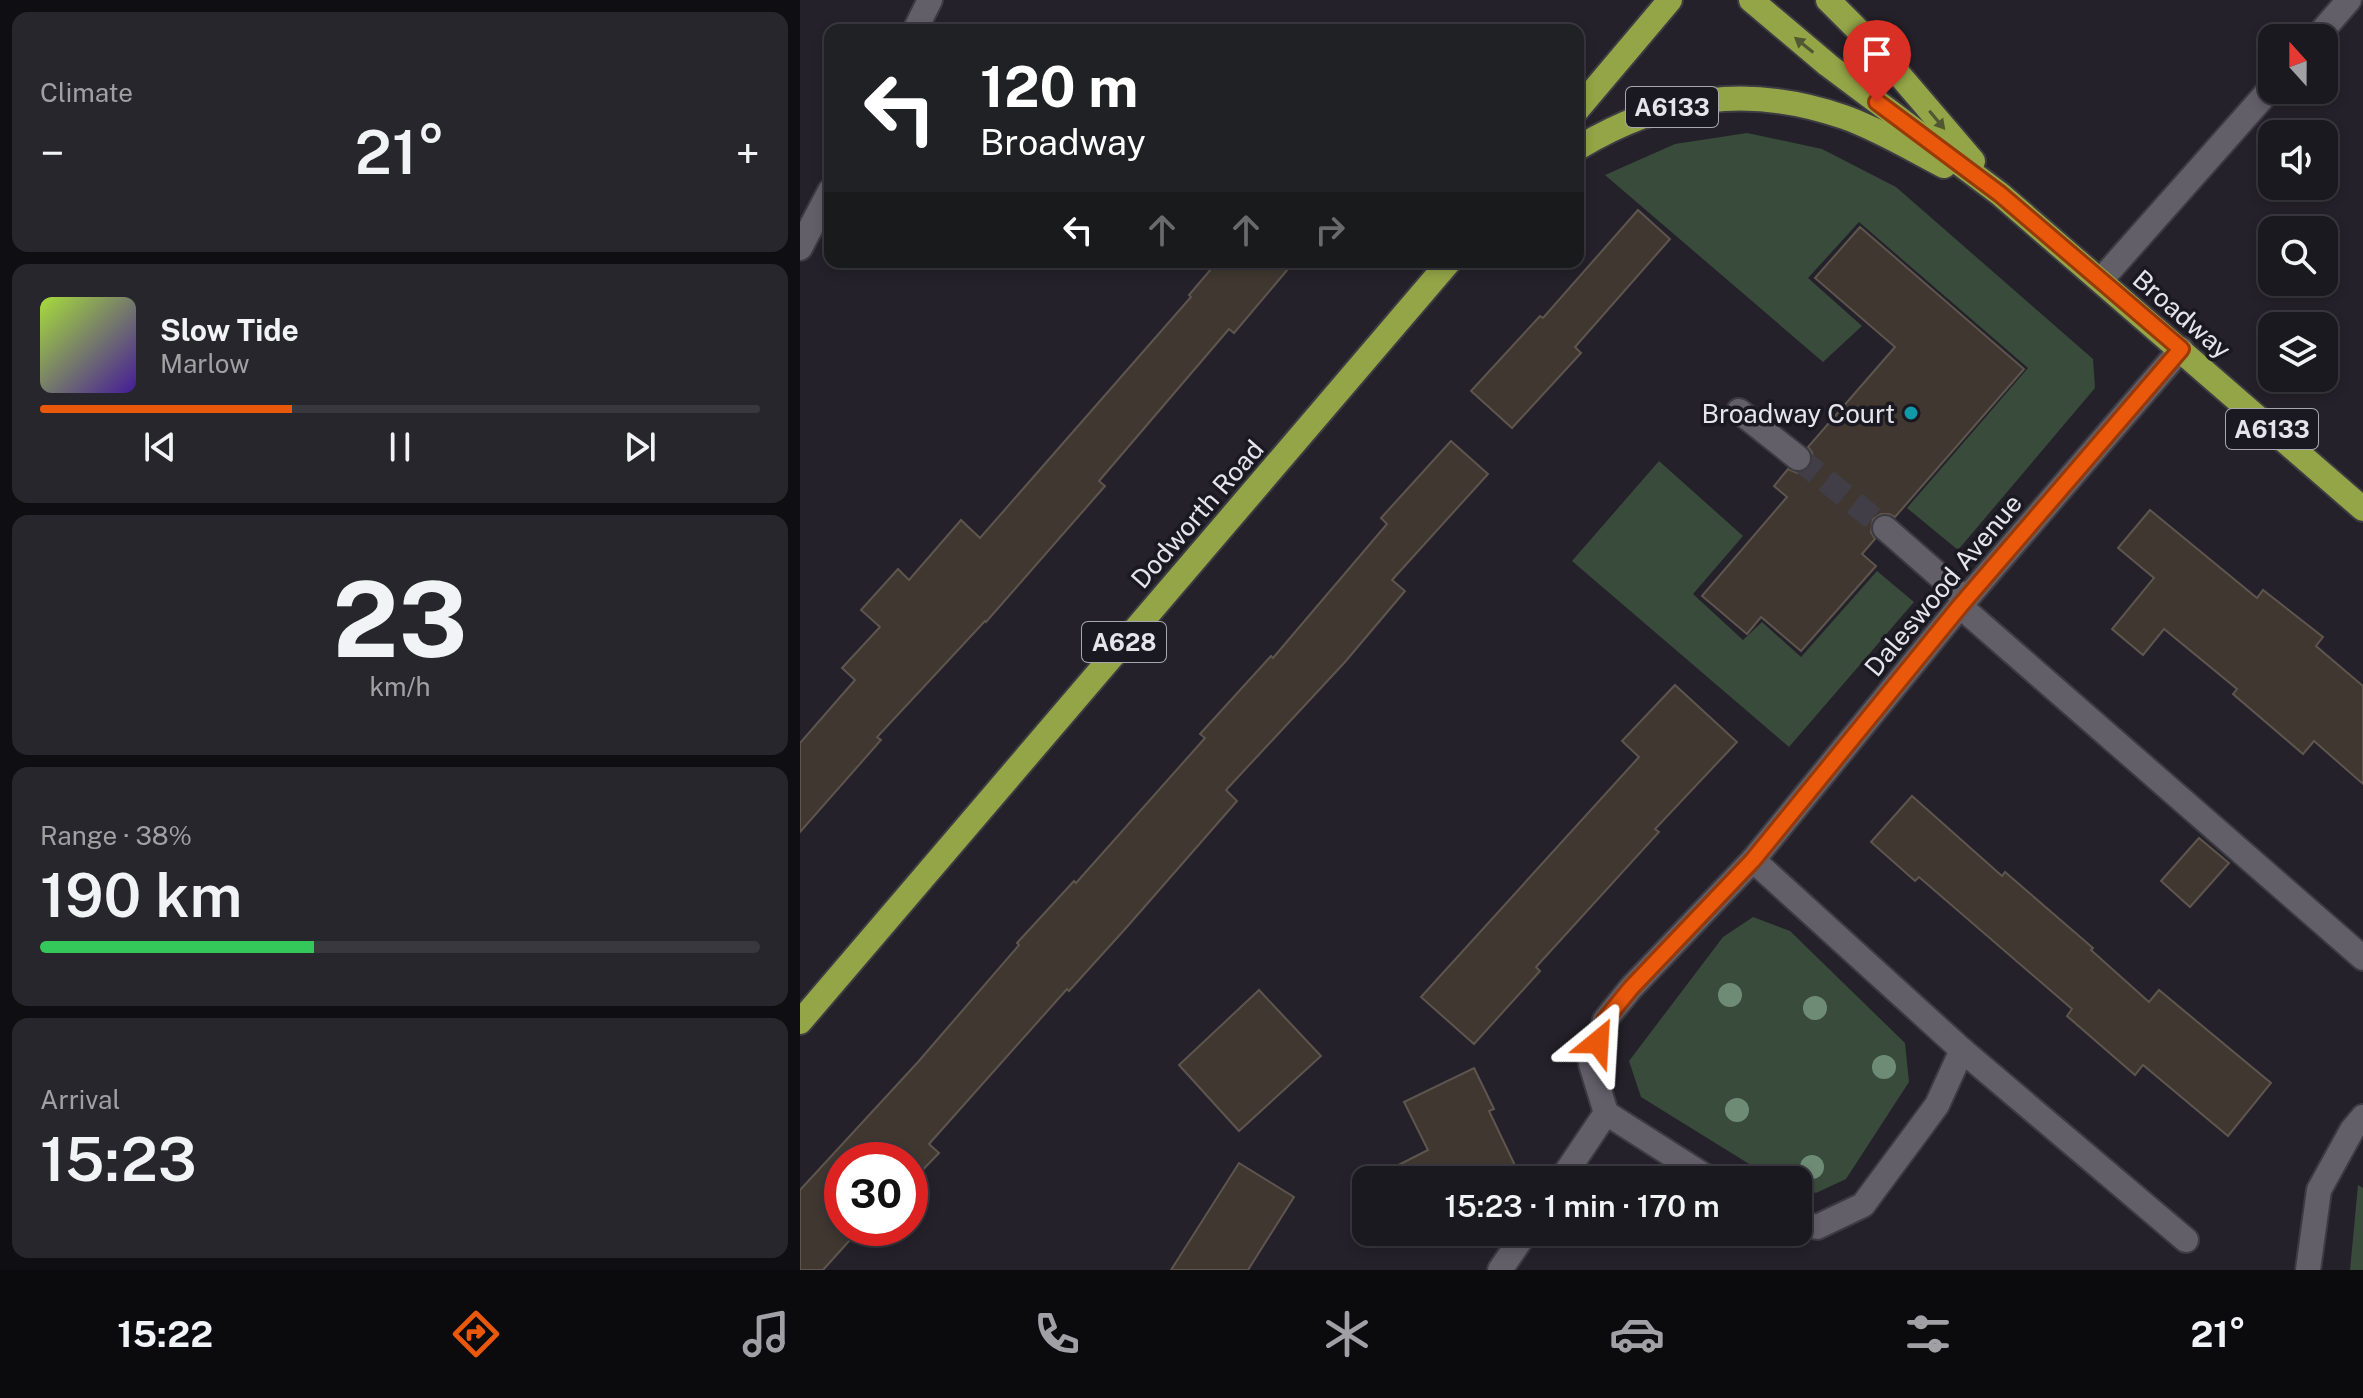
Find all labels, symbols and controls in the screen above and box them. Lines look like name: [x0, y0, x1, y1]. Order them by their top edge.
pin: [1843, 20, 1911, 102]
north arrow: [2258, 24, 2338, 104]
map controls: [2258, 24, 2338, 392]
icon: arrive: [1855, 32, 1899, 76]
one-way arrow: [1794, 38, 1814, 54]
text: 120 m: [980, 54, 1138, 120]
icon: left: [848, 56, 952, 160]
text: Climate: [40, 77, 133, 108]
road number: A6133: [1626, 87, 1718, 127]
one-way arrow: [1928, 109, 1945, 129]
text: 21°: [355, 117, 445, 188]
button: sound: [2258, 120, 2338, 200]
text: Broadway: [980, 121, 1146, 163]
text: −: [40, 127, 64, 179]
text: +: [736, 127, 760, 179]
icon: left: [1056, 208, 1100, 252]
icon: ahead: [1140, 208, 1184, 252]
icon: ahead: [1224, 208, 1268, 252]
icon: right: [1308, 208, 1352, 252]
button: search: [2258, 216, 2338, 296]
street label: Broadway: [2127, 263, 2237, 365]
text: Slow Tide: [160, 312, 299, 348]
button: layers: [2258, 312, 2338, 392]
text: Marlow: [160, 348, 250, 379]
place label: Broadway Court: [1701, 398, 1895, 429]
marker: Broadway Court: [1902, 404, 1920, 422]
road number: A6133: [2226, 409, 2318, 449]
icon: previous: [138, 425, 182, 469]
icon: pause: [378, 425, 422, 469]
icon: next: [618, 425, 662, 469]
street label: Dodworth Road: [1124, 434, 1270, 594]
street label: Daleswood Avenue: [1858, 488, 2028, 682]
text: 23: [332, 558, 468, 680]
road number: A628: [1082, 622, 1166, 662]
text: km/h: [369, 671, 431, 702]
text: Range · 38%: [40, 820, 192, 851]
text: 190 km: [40, 860, 242, 931]
position arrow: [1556, 1000, 1640, 1084]
text: Arrival: [40, 1084, 120, 1115]
text: 15:23: [40, 1124, 197, 1195]
speed limit sign: 30: [824, 1142, 928, 1246]
text: 15:23 · 1 min · 170 m: [1444, 1188, 1720, 1224]
icon: directions: [448, 1306, 504, 1362]
icon: music: [738, 1306, 794, 1362]
icon: phone: [1029, 1306, 1085, 1362]
icon: climate: [1319, 1306, 1375, 1362]
icon: car: [1609, 1306, 1665, 1362]
icon: filters: [1900, 1306, 1956, 1362]
text: 15:22: [117, 1313, 213, 1355]
text: 21°: [2190, 1313, 2246, 1355]

